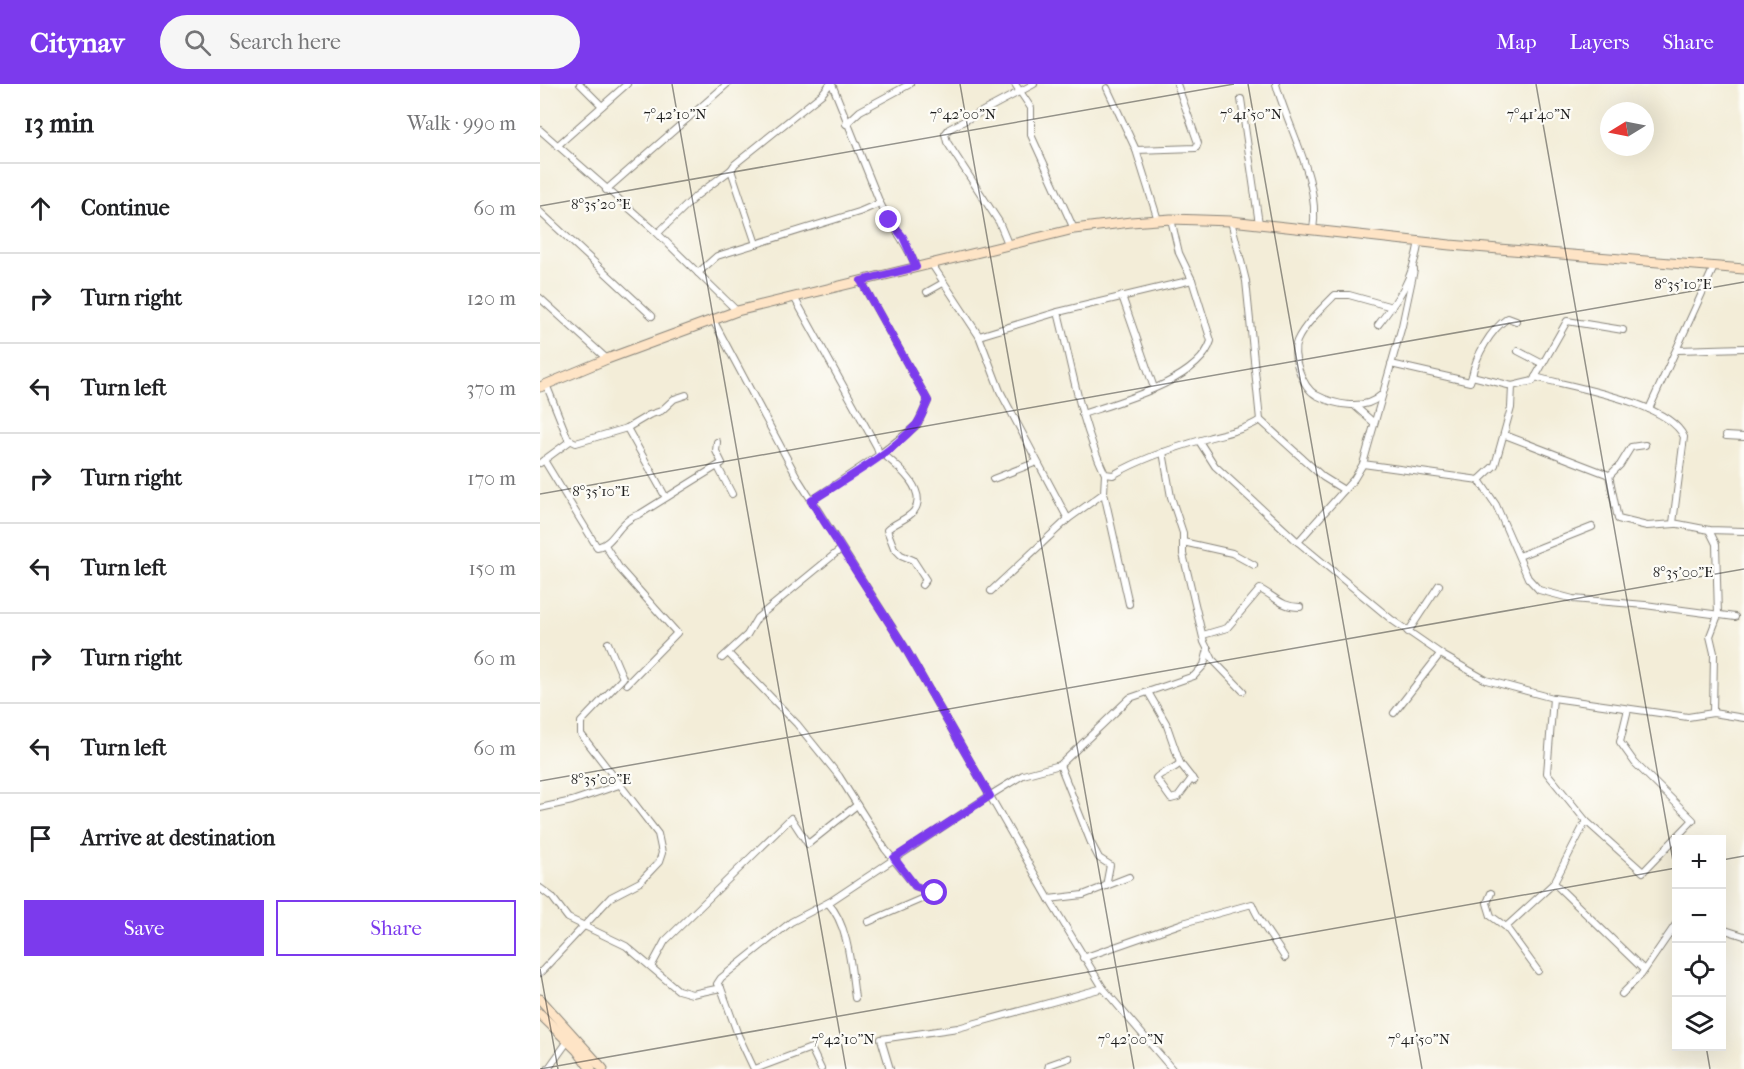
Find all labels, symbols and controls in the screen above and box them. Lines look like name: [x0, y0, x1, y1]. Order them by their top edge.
search box: [160, 15, 580, 69]
text: Citynav: [30, 26, 124, 59]
icon: search: [181, 26, 214, 59]
text: Search here: [229, 29, 341, 55]
text: Map: [1496, 30, 1537, 54]
text: Layers: [1570, 30, 1629, 54]
text: Share: [1662, 30, 1714, 54]
north arrow: [1600, 102, 1654, 156]
text: 7°42'10"N: [643, 105, 707, 123]
text: 7°42'00"N: [930, 105, 997, 123]
text: 7°41'50"N: [1220, 105, 1283, 123]
text: 7°41'40"N: [1507, 105, 1572, 123]
text: 13 min: [24, 108, 94, 139]
text: Walk · 990 m: [407, 112, 516, 135]
icon: ahead: [24, 192, 57, 225]
text: Continue: [81, 195, 170, 221]
text: 8°35'20"E: [571, 195, 631, 213]
text: 60 m: [473, 197, 516, 220]
route end: [875, 206, 901, 232]
text: 8°35'10"E: [1654, 275, 1712, 293]
icon: right: [24, 282, 57, 315]
text: Turn right: [81, 285, 182, 311]
text: 120 m: [467, 287, 516, 310]
icon: left: [24, 372, 57, 405]
text: Turn left: [81, 375, 167, 401]
text: 370 m: [466, 377, 516, 400]
icon: right: [24, 462, 57, 495]
text: Turn right: [81, 465, 182, 491]
text: 170 m: [467, 467, 516, 490]
text: 8°35'10"E: [572, 482, 630, 500]
icon: left: [24, 552, 57, 585]
text: Turn left: [81, 555, 167, 581]
text: 150 m: [468, 557, 516, 580]
text: 8°35'00"E: [1653, 563, 1713, 581]
icon: right: [24, 642, 57, 675]
text: Turn right: [81, 645, 182, 671]
text: 60 m: [473, 647, 516, 670]
icon: left: [24, 732, 57, 765]
text: Turn left: [81, 735, 167, 761]
text: 60 m: [473, 737, 516, 760]
text: 8°35'00"E: [571, 770, 631, 788]
icon: arrive: [24, 822, 57, 855]
text: Arrive at destination: [81, 825, 275, 851]
map controls: [1672, 835, 1726, 1051]
button: +: [1672, 835, 1726, 889]
route start: [921, 879, 947, 905]
button: −: [1672, 889, 1726, 943]
button: Save: [24, 900, 264, 956]
button: Share: [276, 900, 516, 956]
button: locate: [1672, 943, 1726, 997]
button: layers: [1672, 997, 1726, 1051]
text: 7°42'10"N: [811, 1030, 875, 1048]
text: 7°42'00"N: [1098, 1030, 1165, 1048]
text: 7°41'50"N: [1388, 1030, 1451, 1048]

